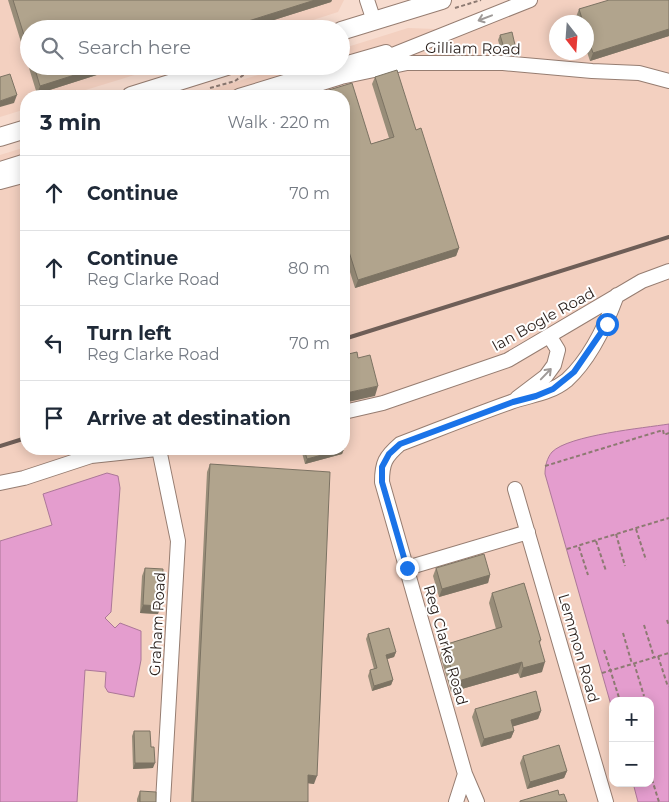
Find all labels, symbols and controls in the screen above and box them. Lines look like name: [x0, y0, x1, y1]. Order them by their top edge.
one-way arrow: [478, 14, 493, 24]
north arrow: [549, 15, 594, 60]
search box: [20, 20, 350, 75]
icon: search: [38, 34, 66, 62]
text: Search here: [78, 36, 191, 59]
street label: Gilliam Road: [425, 38, 521, 58]
text: 3 min: [40, 110, 101, 135]
text: Walk · 220 m: [227, 113, 330, 132]
icon: ahead: [40, 179, 68, 207]
text: Continue: [87, 182, 178, 205]
text: 70 m: [289, 184, 330, 203]
text: Continue: [87, 247, 178, 270]
icon: ahead: [40, 254, 68, 282]
text: 80 m: [288, 259, 330, 278]
text: Reg Clarke Road: [87, 270, 220, 289]
street label: Ian Bogle Road: [488, 283, 598, 355]
route start: [596, 313, 619, 336]
text: Turn left: [87, 322, 172, 345]
icon: left: [40, 329, 68, 357]
text: 70 m: [289, 334, 330, 353]
text: Reg Clarke Road: [87, 345, 220, 364]
one-way arrow: [540, 368, 552, 380]
icon: arrive: [40, 404, 68, 432]
text: Arrive at destination: [87, 407, 291, 430]
route end: [396, 557, 419, 580]
street label: Graham Road: [145, 572, 169, 676]
street label: Reg Clarke Road: [420, 583, 472, 707]
street label: Lemmon Road: [554, 591, 604, 705]
map controls: [609, 697, 654, 787]
button: +: [609, 697, 654, 742]
button: −: [609, 742, 654, 787]

